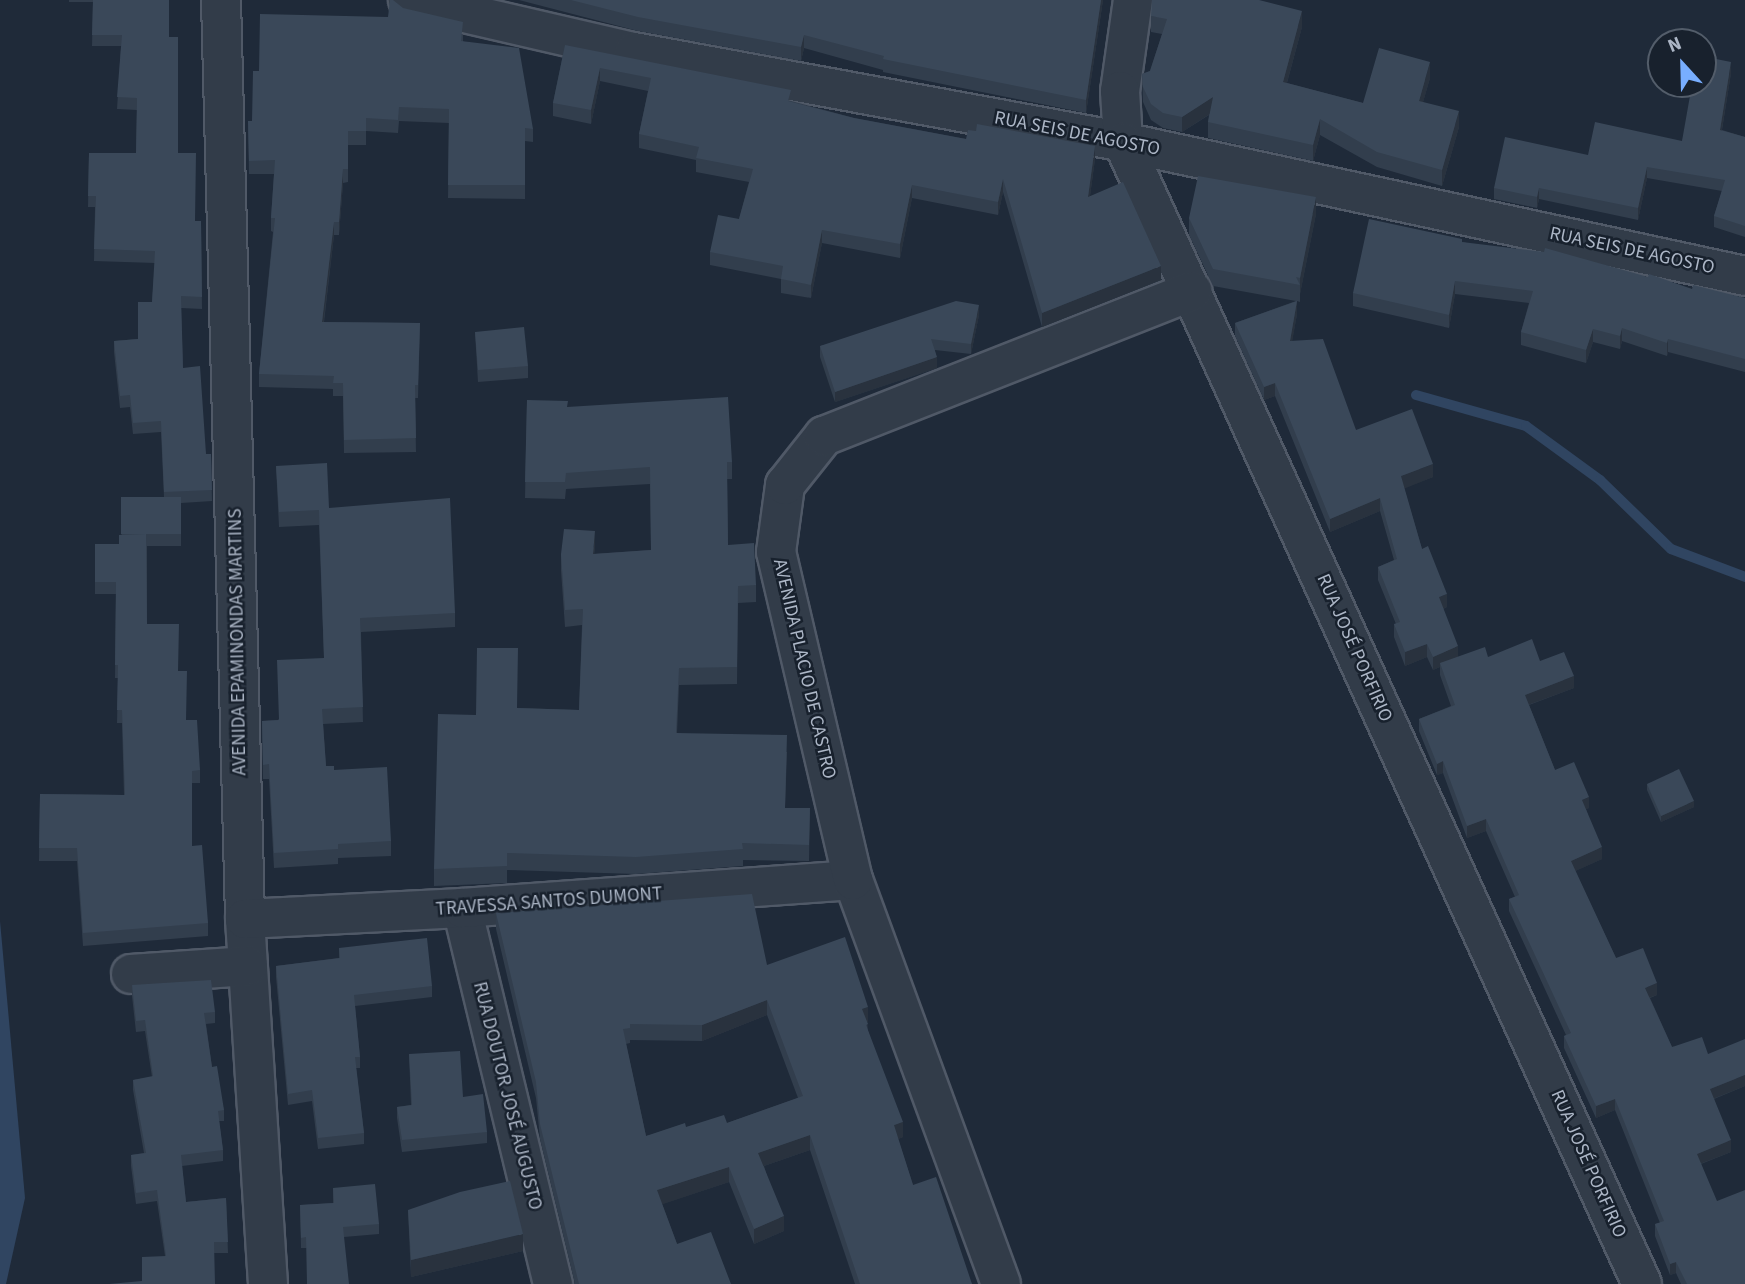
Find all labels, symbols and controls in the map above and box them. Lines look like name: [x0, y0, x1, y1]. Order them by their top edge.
north arrow: [1647, 28, 1717, 98]
text: N: [1664, 30, 1686, 60]
street label: RUA SEIS DE AGOSTO: [992, 107, 1162, 161]
street label: RUA SEIS DE AGOSTO: [1547, 222, 1717, 280]
street label: AVENIDA EPAMINONDAS MARTINS: [224, 508, 252, 776]
street label: AVENIDA PLACIO DE CASTRO: [768, 557, 840, 781]
street label: RUA JOSÉ PORFIRIO: [1311, 570, 1397, 726]
street label: TRAVESSA SANTOS DUMONT: [435, 883, 663, 921]
street label: RUA DOUTOR JOSÉ AUGUSTO: [468, 980, 546, 1212]
street label: RUA JOSÉ PORFIRIO: [1545, 1086, 1631, 1242]

